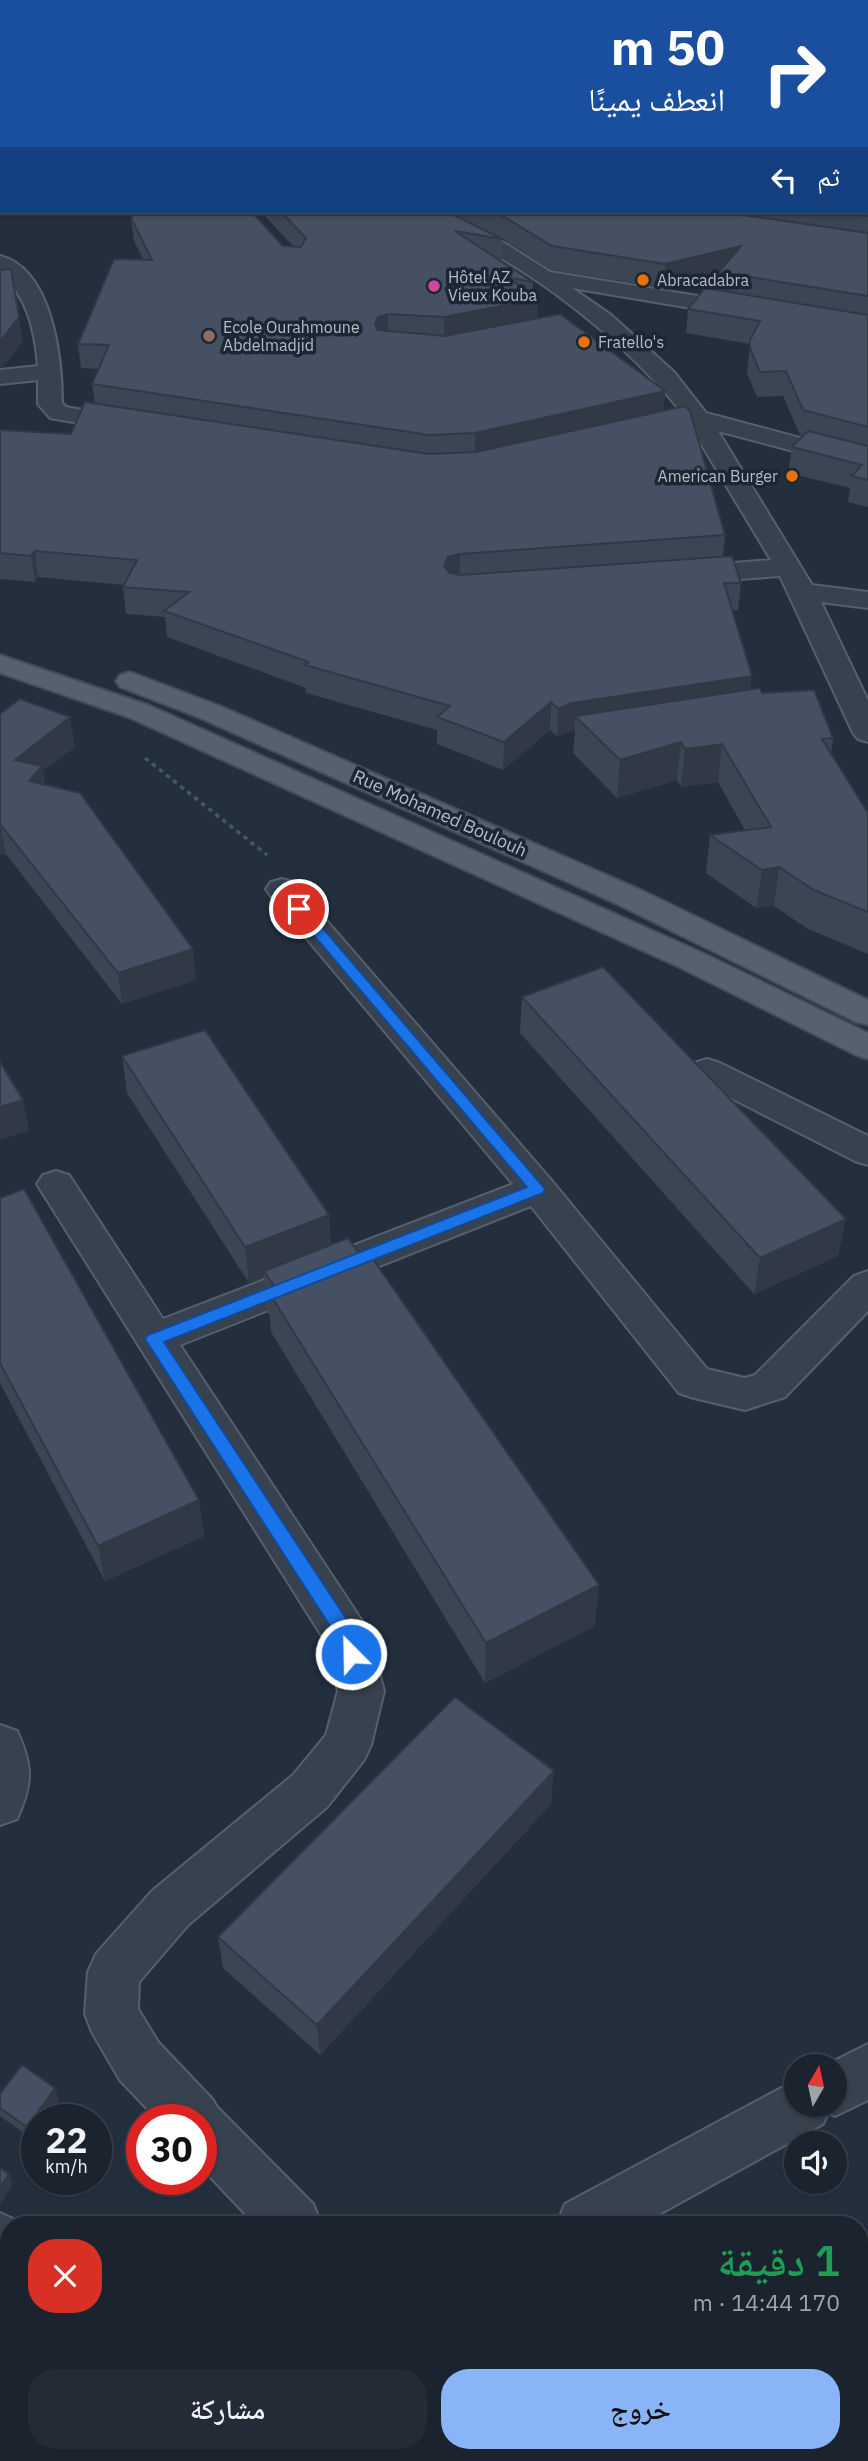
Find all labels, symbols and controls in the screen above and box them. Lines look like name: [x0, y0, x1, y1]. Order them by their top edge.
text: 50 m: [611, 15, 725, 78]
icon: right: [749, 28, 840, 119]
text: انعطف يمينًا: [588, 78, 725, 120]
text: ثم: [817, 159, 840, 193]
icon: left: [765, 161, 803, 199]
place label: Hôtel AZ Vieux Kouba: [448, 267, 538, 305]
place label: Abracadabra: [657, 270, 749, 290]
marker: Abracadabra: [635, 272, 651, 288]
marker: Hôtel AZ Vieux Kouba: [426, 278, 442, 294]
place label: Ecole Ourahmoune Abdelmadjid: [223, 317, 360, 355]
marker: Ecole Ourahmoune Abdelmadjid: [201, 328, 217, 344]
place label: Fratello's: [598, 332, 664, 352]
marker: Fratello's: [576, 334, 592, 350]
place label: American Burger: [658, 466, 778, 486]
marker: American Burger: [784, 468, 800, 484]
street label: Rue Mohamed Boulouh: [349, 764, 531, 862]
pin: [269, 879, 329, 939]
icon: arrive: [280, 890, 318, 928]
position arrow: [314, 1617, 388, 1691]
north arrow: [784, 2054, 847, 2118]
map controls: [784, 2054, 847, 2194]
speed limit sign: 30: [126, 2104, 217, 2195]
text: 22: [45, 2117, 88, 2163]
button: sound: [784, 2131, 847, 2194]
text: km/h: [45, 2155, 88, 2178]
text: 1 دقيقة: [718, 2233, 840, 2288]
button: close: [28, 2239, 102, 2313]
text: 170 m · 14:44: [693, 2287, 840, 2317]
button: مشاركة: [28, 2369, 427, 2449]
button: خروج: [441, 2369, 840, 2449]

